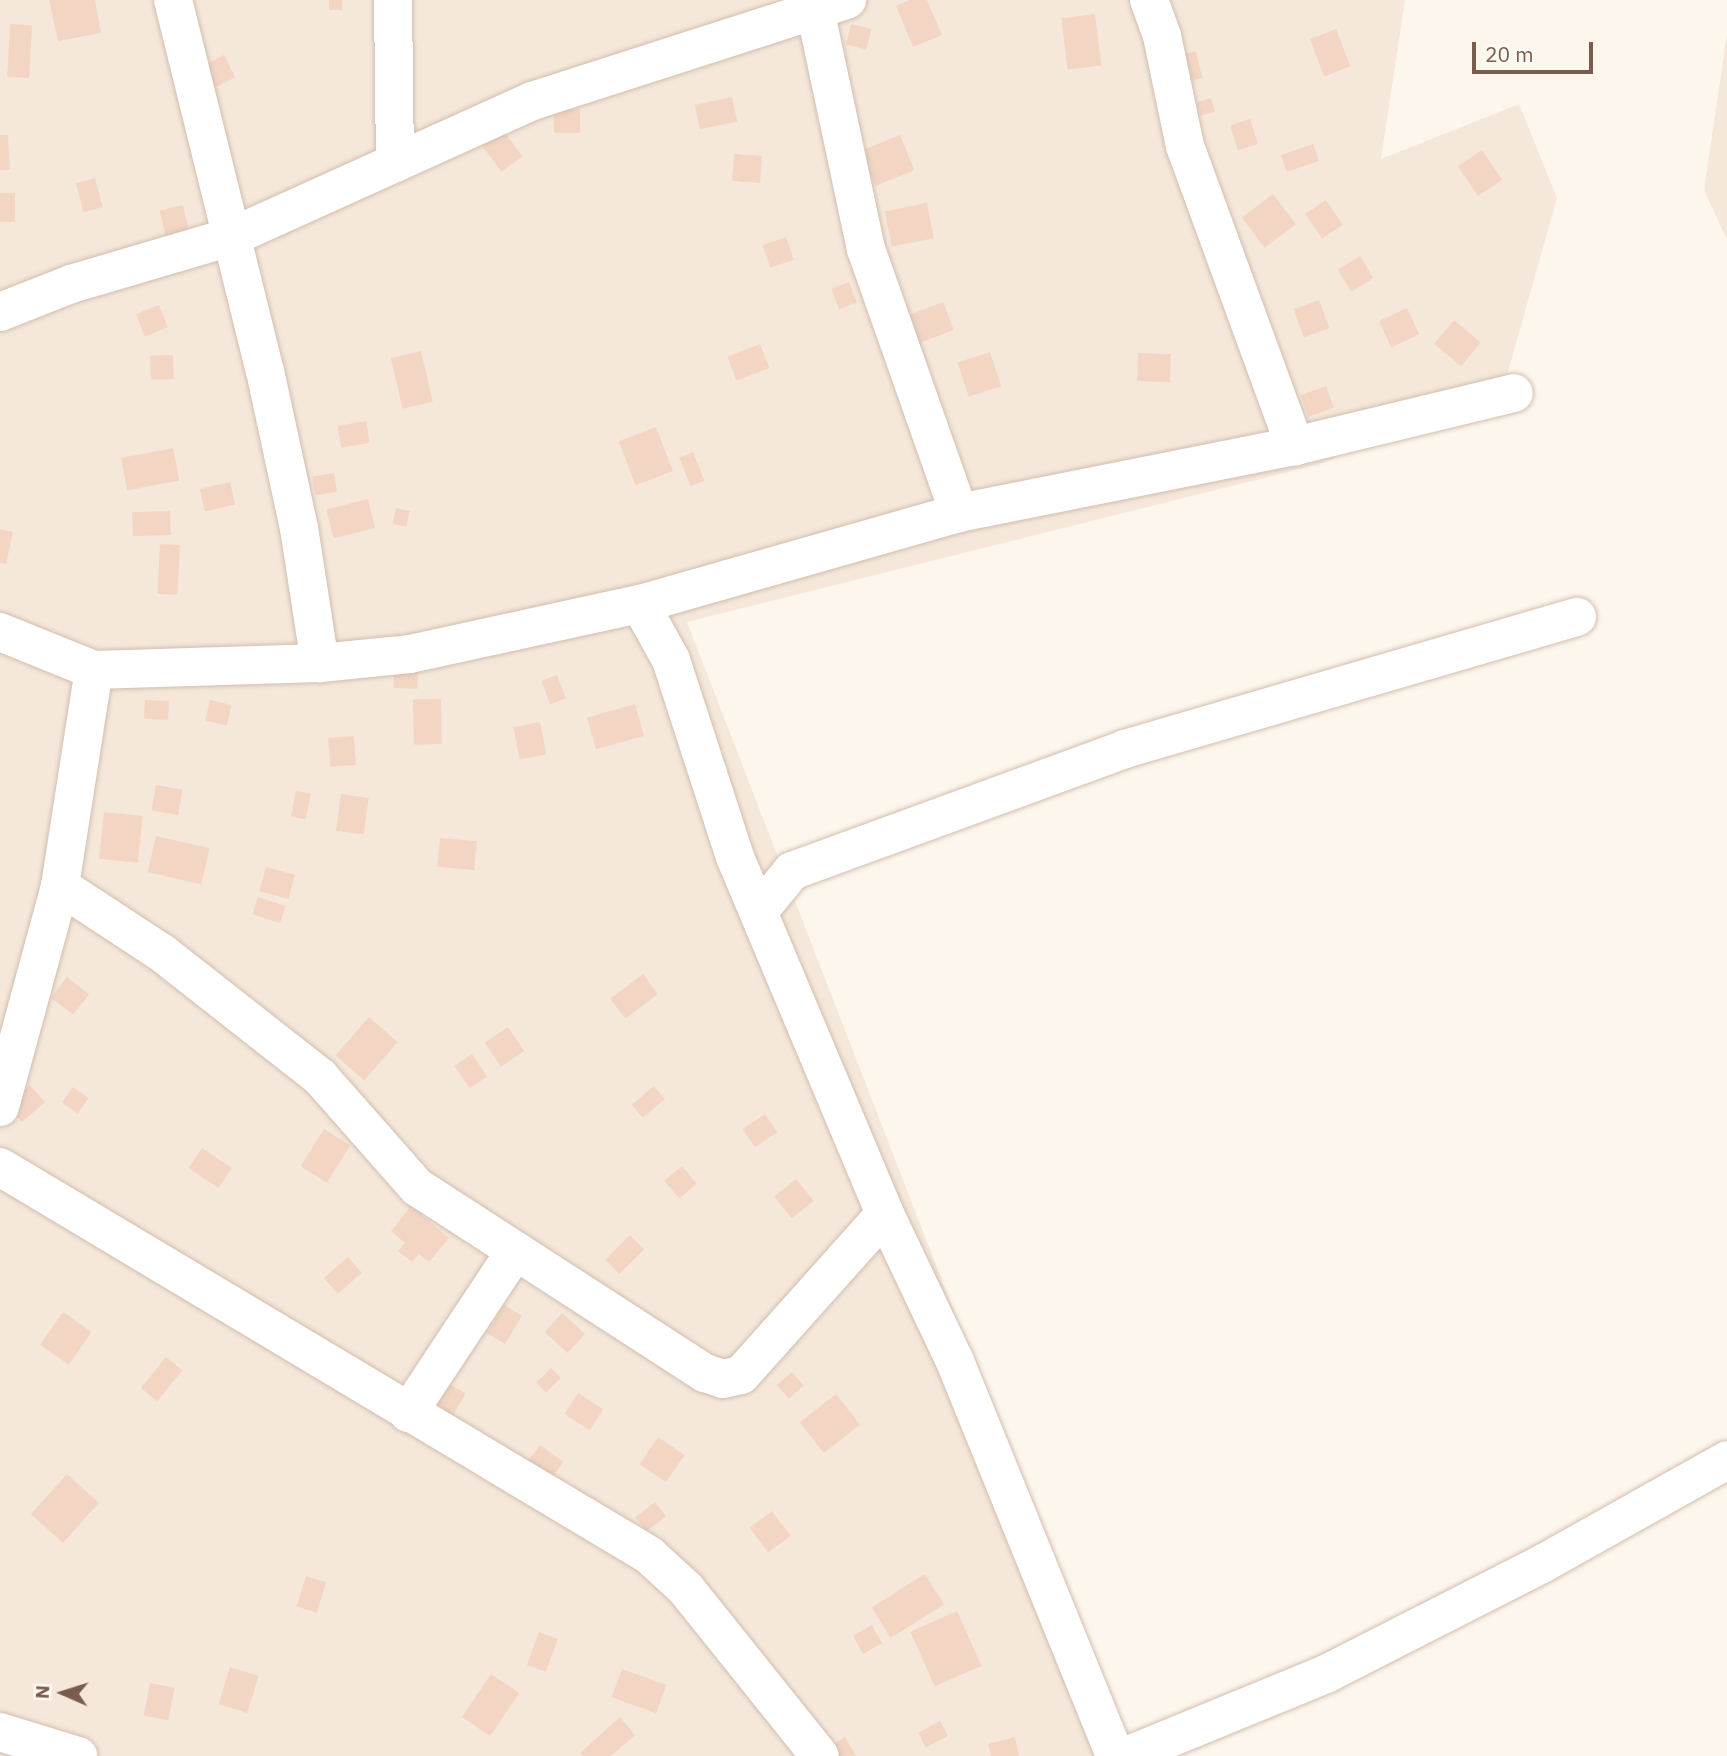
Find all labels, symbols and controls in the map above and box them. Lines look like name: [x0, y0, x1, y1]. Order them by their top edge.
scale bar: [1475, 28, 1596, 72]
text: 20 m: [1485, 40, 1534, 68]
north arrow: [28, 1658, 98, 1728]
text: N: [30, 1684, 54, 1699]

